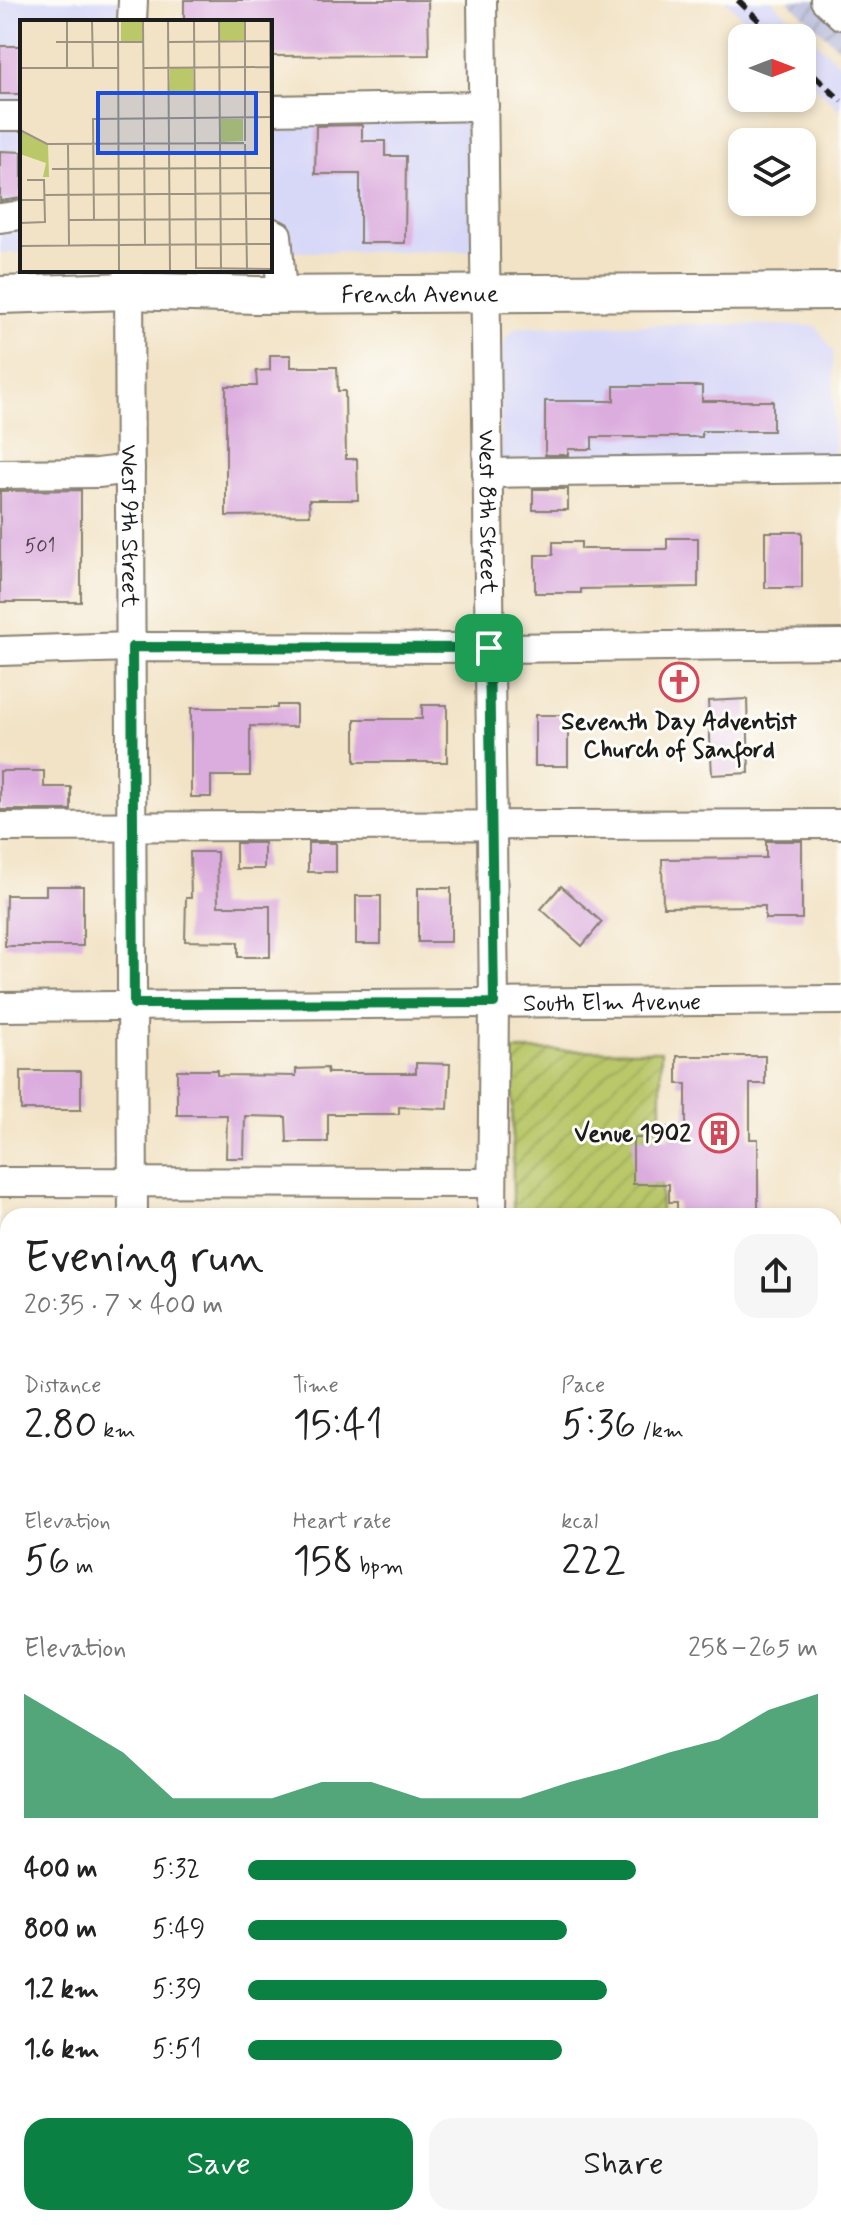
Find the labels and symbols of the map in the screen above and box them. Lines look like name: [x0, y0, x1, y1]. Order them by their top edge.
inset map: [20, 20, 272, 272]
north arrow: [728, 24, 816, 112]
street label: French Avenue: [341, 279, 499, 311]
street label: West 8th Street: [470, 429, 503, 595]
street label: West 9th Street: [113, 444, 144, 608]
house number: 501: [24, 533, 56, 560]
pin: [455, 614, 523, 682]
church icon: Seventh Day Adventist Church of Sanford: [658, 661, 700, 703]
place label: Seventh Day Adventist Church of Sanford: [561, 707, 797, 768]
street label: South Elm Avenue: [523, 987, 701, 1020]
building icon: Venue 1902: [698, 1112, 740, 1154]
place label: Venue 1902: [574, 1119, 691, 1150]

